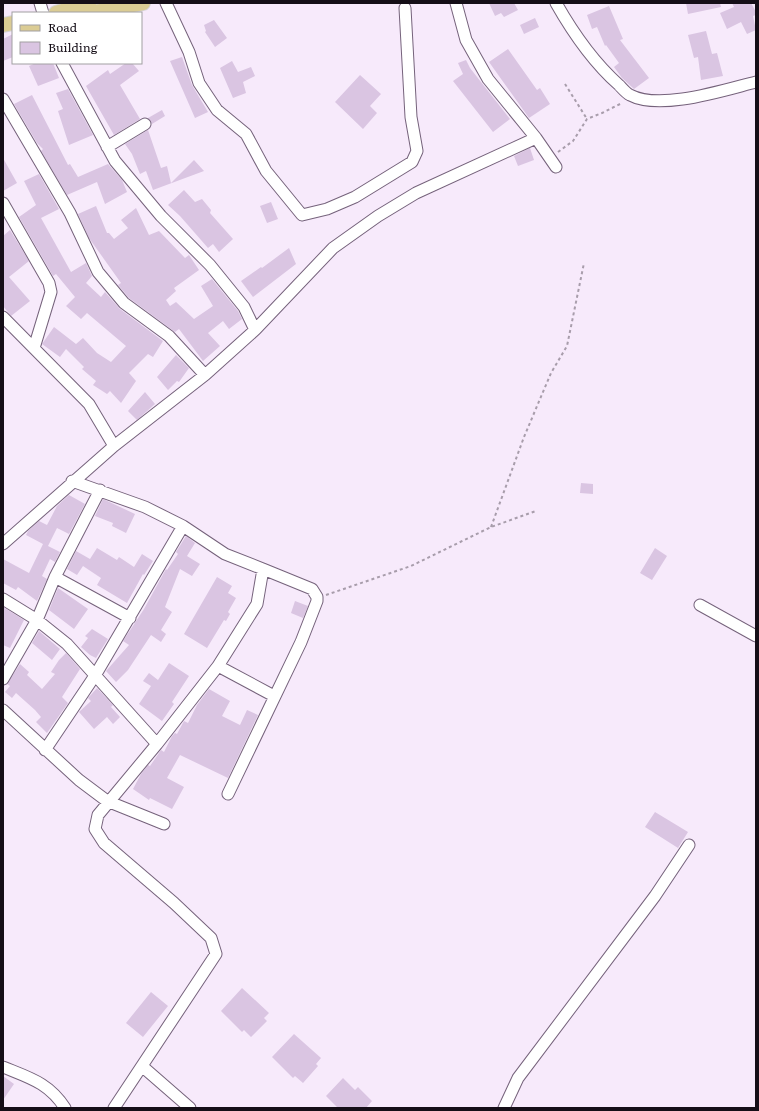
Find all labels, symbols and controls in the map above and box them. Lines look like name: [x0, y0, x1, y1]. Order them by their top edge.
legend: [12, 12, 142, 64]
text: Road: [48, 18, 78, 36]
text: Building: [48, 38, 98, 56]

